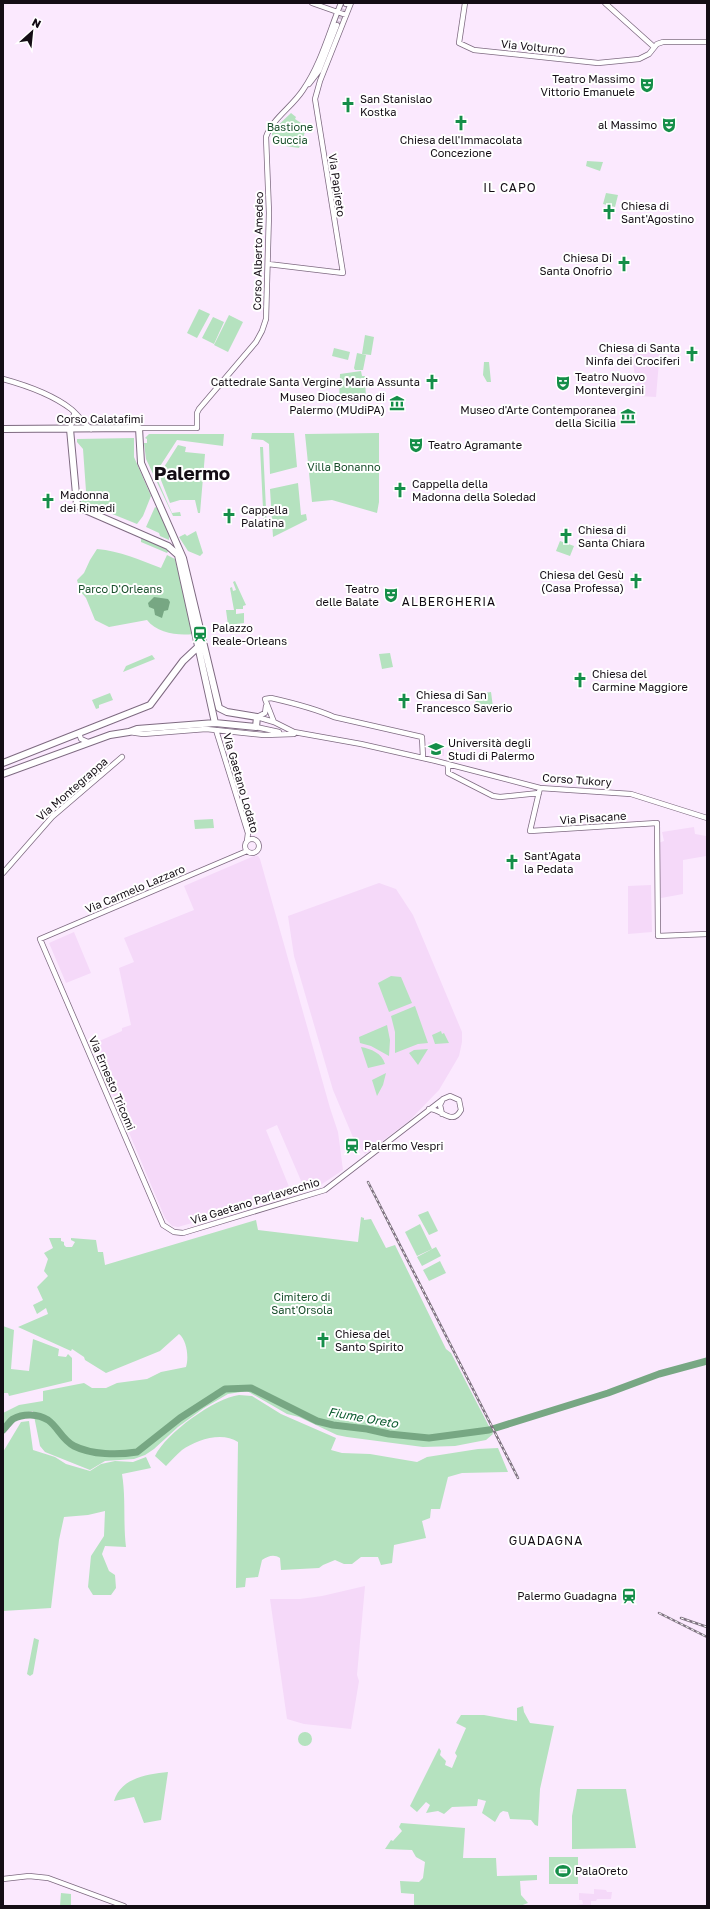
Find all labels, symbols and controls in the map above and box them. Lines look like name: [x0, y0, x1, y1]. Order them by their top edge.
north arrow: [12, 12, 52, 52]
text: N: [30, 15, 43, 30]
street label: Via Volturno: [500, 37, 566, 56]
place label: Teatro Massimo Vittorio Emanuele: [541, 72, 635, 98]
theatre icon: Teatro Massimo Vittorio Emanuele: [638, 76, 656, 94]
place label: San Stanislao Kostka: [360, 92, 432, 118]
church icon: San Stanislao Kostka: [339, 96, 357, 114]
church icon: Chiesa dell'Immacolata Concezione: [452, 114, 470, 132]
theatre icon: al Massimo: [660, 116, 678, 134]
place label: al Massimo: [598, 118, 657, 131]
park label: Bastione Guccia: [267, 120, 313, 146]
place label: Chiesa dell'Immacolata Concezione: [400, 133, 522, 159]
street label: Via Papireto: [327, 152, 348, 218]
district label: IL CAPO: [483, 180, 537, 195]
street label: Corso Alberto Amedeo: [250, 191, 265, 311]
place label: Chiesa di Sant'Agostino: [621, 199, 695, 225]
church icon: Chiesa di Sant'Agostino: [600, 203, 618, 221]
place label: Chiesa Di Santa Onofrio: [539, 251, 612, 277]
church icon: Chiesa Di Santa Onofrio: [615, 255, 633, 273]
place label: Chiesa di Santa Ninfa dei Crociferi: [586, 341, 680, 367]
church icon: Chiesa di Santa Ninfa dei Crociferi: [683, 345, 701, 363]
place label: Teatro Nuovo Montevergini: [575, 370, 646, 396]
church icon: Cattedrale Santa Vergine Maria Assunta: [423, 373, 441, 391]
theatre icon: Teatro Nuovo Montevergini: [554, 374, 572, 392]
place label: Cattedrale Santa Vergine Maria Assunta: [211, 375, 420, 388]
place label: Museo Diocesano di Palermo (MUdiPA): [280, 390, 385, 416]
museum icon: Museo Diocesano di Palermo (MUdiPA): [388, 394, 406, 412]
place label: Museo d'Arte Contemporanea della Sicilia: [460, 403, 616, 429]
museum icon: Museo d'Arte Contemporanea della Sicilia: [619, 407, 637, 425]
street label: Corso Calatafimi: [56, 412, 144, 425]
theatre icon: Teatro Agramante: [407, 436, 425, 454]
place label: Teatro Agramante: [428, 438, 522, 451]
park label: Villa Bonanno: [307, 460, 381, 473]
district label: Palermo: [154, 461, 230, 484]
place label: Cappella della Madonna della Soledad: [412, 477, 536, 503]
church icon: Cappella della Madonna della Soledad: [391, 481, 409, 499]
place label: Madonna dei Rimedi: [60, 488, 115, 514]
church icon: Madonna dei Rimedi: [39, 492, 57, 510]
place label: Cappella Palatina: [241, 503, 288, 529]
church icon: Cappella Palatina: [220, 507, 238, 525]
place label: Chiesa di Santa Chiara: [578, 523, 645, 549]
church icon: Chiesa di Santa Chiara: [557, 527, 575, 545]
place label: Chiesa del Gesù (Casa Professa): [540, 568, 624, 594]
church icon: Chiesa del Gesù (Casa Professa): [627, 572, 645, 590]
park label: Parco D'Orleans: [78, 582, 162, 595]
place label: Teatro delle Balate: [316, 582, 379, 608]
theatre icon: Teatro delle Balate: [382, 586, 400, 604]
district label: ALBERGHERIA: [402, 594, 496, 609]
place label: Palazzo Reale-Orleans: [212, 621, 287, 647]
station icon: Palazzo Reale-Orleans: [191, 625, 209, 643]
place label: Chiesa del Carmine Maggiore: [592, 667, 688, 693]
church icon: Chiesa del Carmine Maggiore: [571, 671, 589, 689]
place label: Chiesa di San Francesco Saverio: [416, 688, 513, 714]
church icon: Chiesa di San Francesco Saverio: [395, 692, 413, 710]
street label: Via Gaetano Lodato: [221, 732, 262, 835]
place label: Università degli Studi di Palermo: [448, 736, 535, 762]
school or university icon: Università degli Studi di Palermo: [427, 740, 445, 758]
street label: Via Montegrappa: [34, 754, 110, 823]
street label: Corso Tukory: [542, 771, 612, 788]
street label: Via Pisacane: [559, 809, 627, 826]
place label: Sant'Agata la Pedata: [524, 849, 581, 875]
church icon: Sant'Agata la Pedata: [503, 853, 521, 871]
street label: Via Carmelo Lazzaro: [83, 861, 187, 915]
street label: Via Ernesto Tricomi: [87, 1034, 138, 1132]
station icon: Palermo Vespri: [343, 1137, 361, 1155]
place label: Palermo Vespri: [364, 1139, 443, 1152]
street label: Via Gaetano Parlavecchio: [189, 1175, 321, 1226]
park label: Cimitero di Sant'Orsola: [271, 1290, 333, 1316]
place label: Chiesa del Santo Spirito: [335, 1327, 404, 1353]
church icon: Chiesa del Santo Spirito: [314, 1331, 332, 1349]
water label: Fiume Oreto: [327, 1404, 400, 1431]
district label: GUADAGNA: [509, 1533, 583, 1548]
station icon: Palermo Guadagna: [620, 1587, 638, 1605]
place label: Palermo Guadagna: [517, 1589, 617, 1602]
sports icon: PalaOreto: [554, 1862, 572, 1880]
place label: PalaOreto: [575, 1864, 628, 1877]

